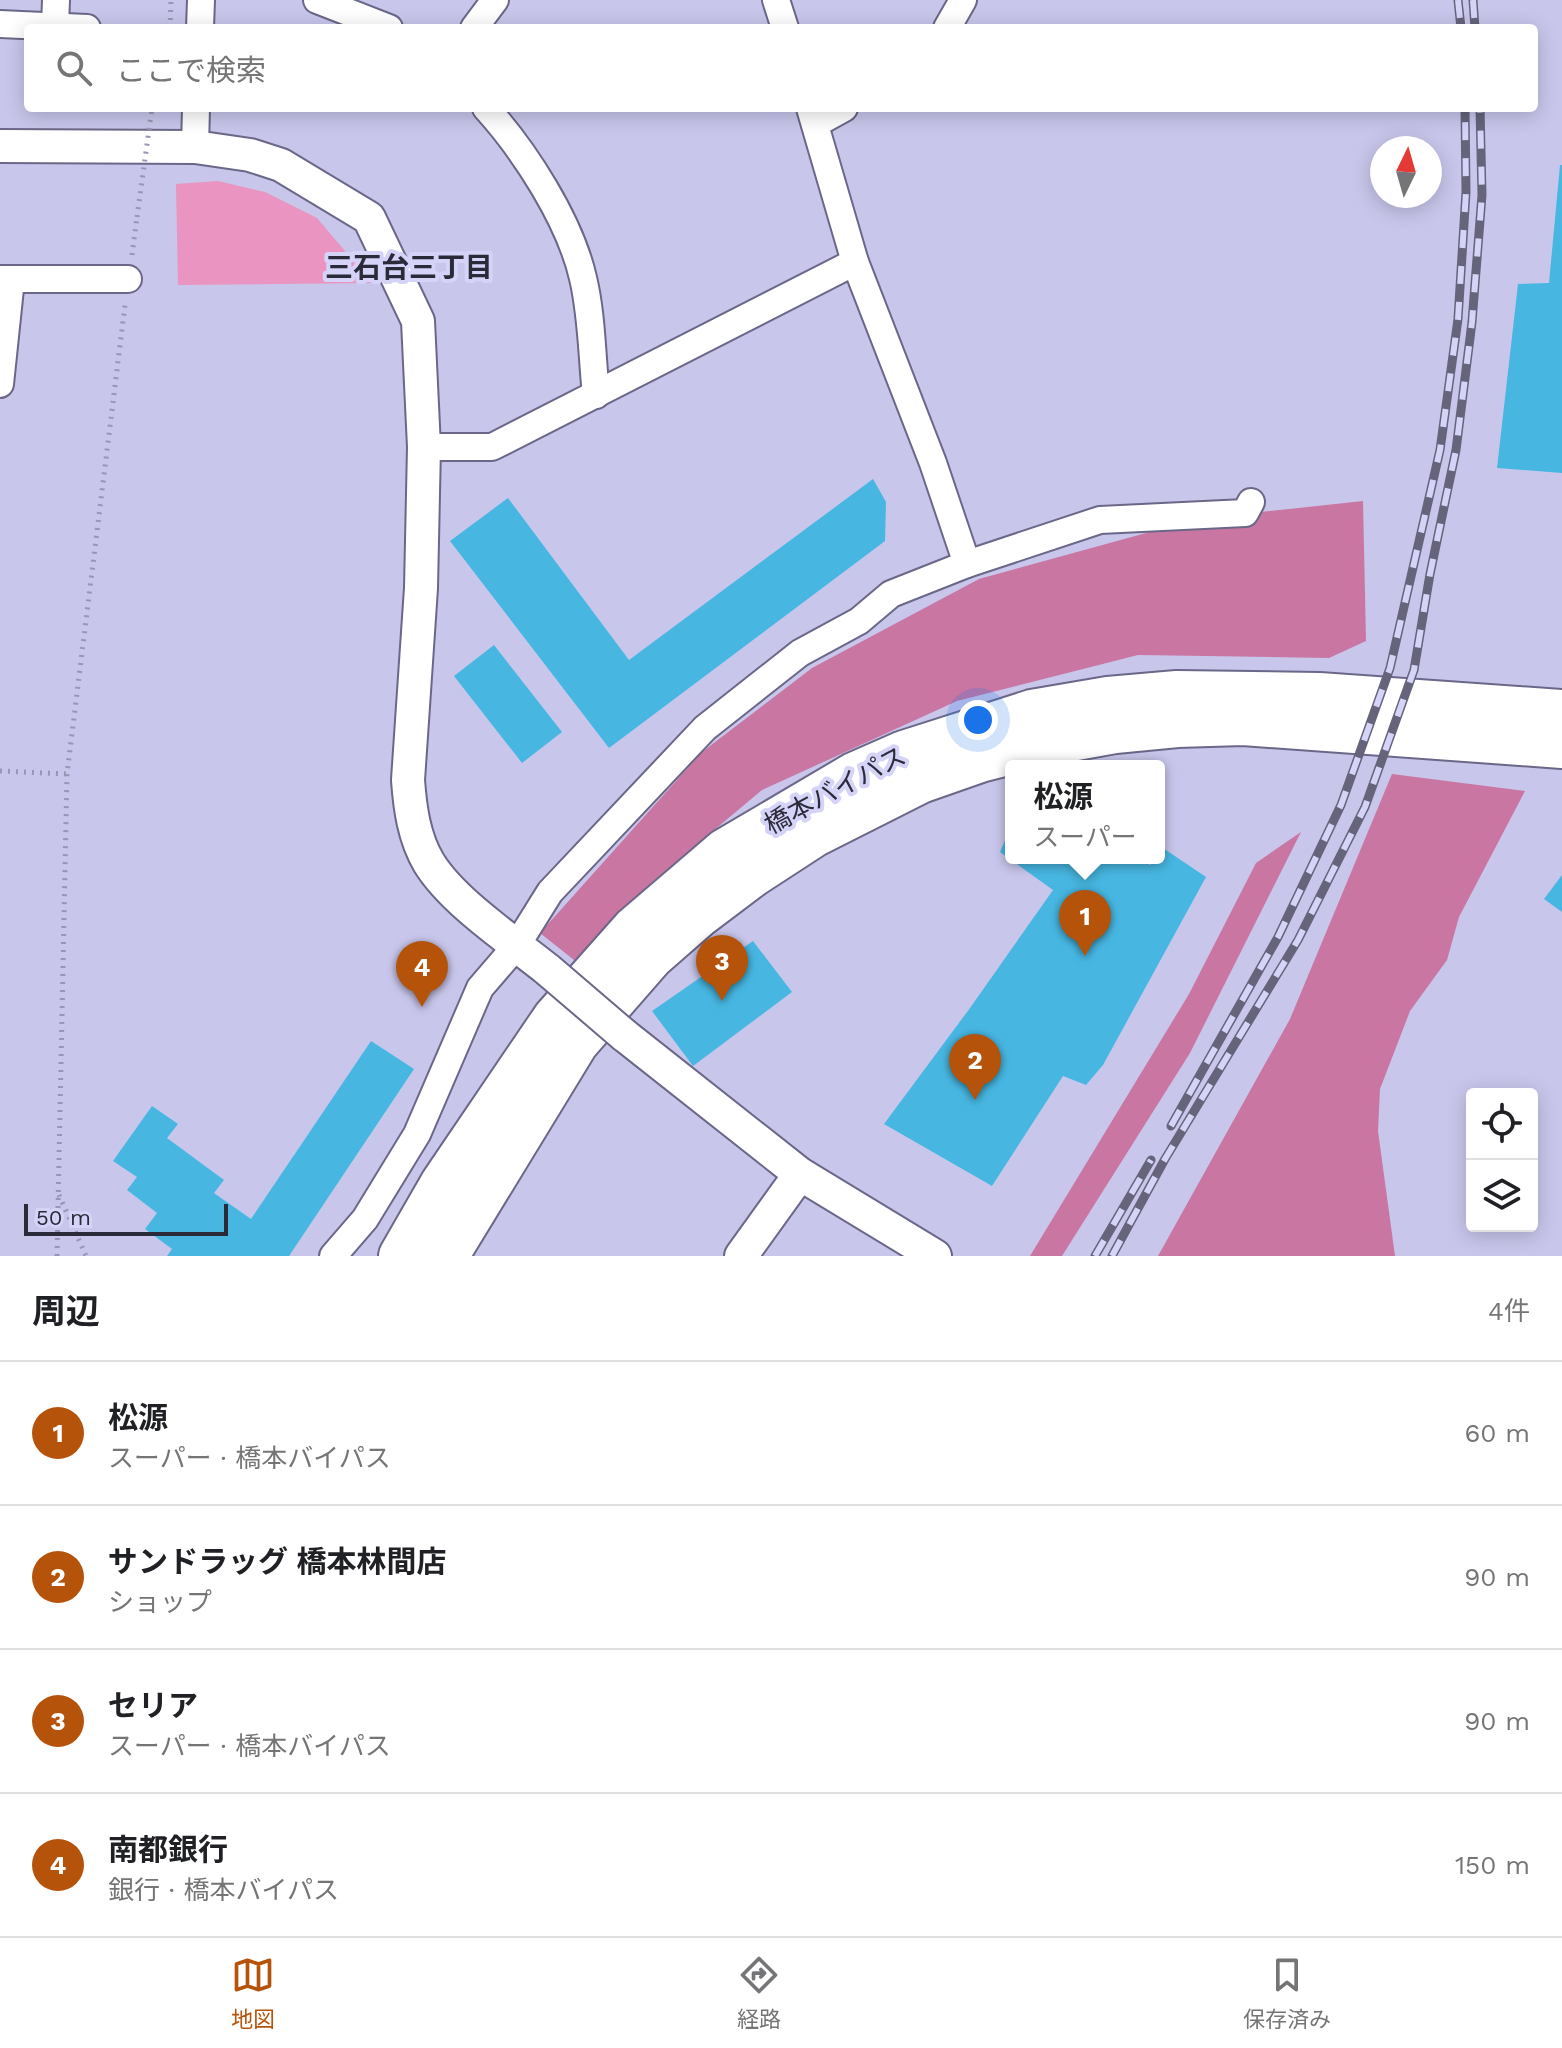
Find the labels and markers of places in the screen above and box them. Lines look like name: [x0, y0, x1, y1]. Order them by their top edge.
pin: 1: [1059, 890, 1111, 956]
pin: 3: [696, 935, 748, 1001]
pin: 4: [396, 941, 448, 1007]
pin: 2: [949, 1034, 1001, 1100]

